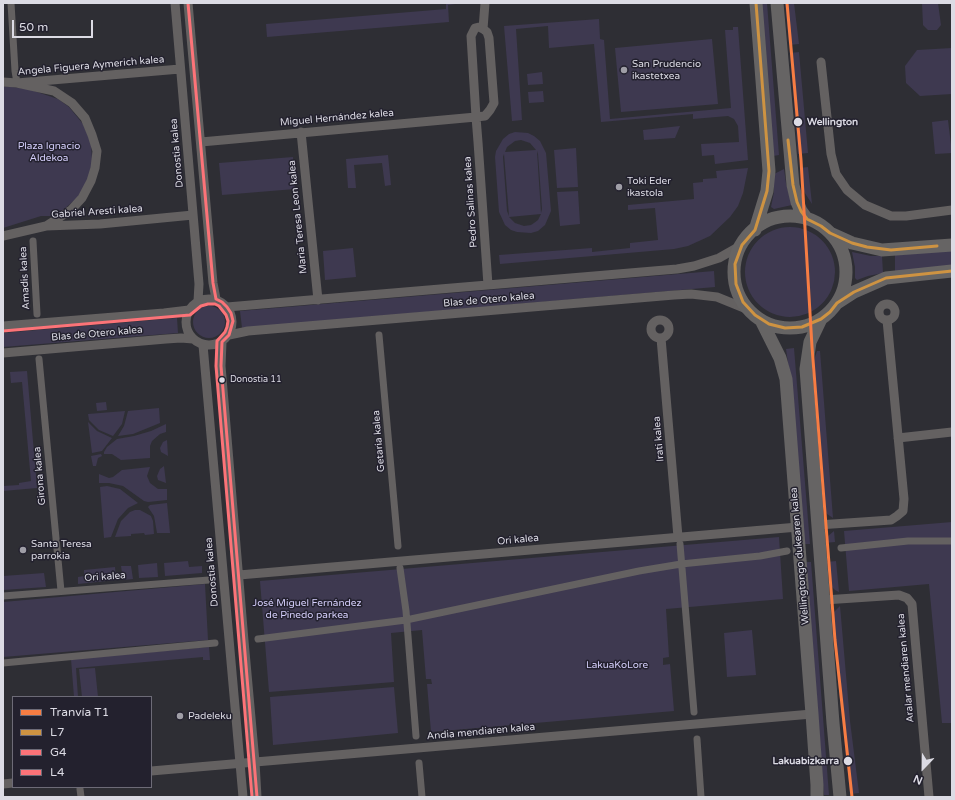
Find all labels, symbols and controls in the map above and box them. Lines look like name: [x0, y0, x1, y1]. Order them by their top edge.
scale bar: [14, 12, 95, 38]
text: 50 m: [19, 20, 48, 34]
street label: Angela Figuera Aymerich kalea: [17, 54, 165, 78]
place label: San Prudencio ikastetxea: [632, 58, 701, 82]
marker: San Prudencio ikastetxea: [619, 65, 629, 75]
street label: Miguel Hernández kalea: [280, 107, 394, 129]
marker: Wellington: [792, 116, 804, 128]
place label: Wellington: [807, 116, 858, 128]
street label: Donostia kalea: [168, 118, 186, 188]
park label: Plaza Ignacio Aldekoa: [18, 140, 80, 164]
street label: Pedro Salinas kalea: [462, 156, 480, 248]
street label: Maria Teresa Leon kalea: [286, 160, 310, 274]
place label: Toki Eder ikastola: [627, 175, 671, 198]
marker: Toki Eder ikastola: [614, 182, 624, 192]
street label: Gabriel Aresti kalea: [51, 203, 143, 221]
street label: Amadis kalea: [17, 246, 33, 310]
street label: Blas de Otero kalea: [443, 290, 535, 310]
street label: Blas de Otero kalea: [51, 324, 143, 344]
marker: Donostia 11: [217, 375, 227, 385]
place label: Donostia 11: [230, 375, 282, 385]
street label: Getaria kalea: [370, 410, 388, 472]
street label: Irati kalea: [651, 416, 667, 462]
street label: Girona kalea: [31, 446, 49, 506]
street label: Wellingtongo dukearen kalea: [788, 487, 812, 625]
street label: Ori kalea: [497, 532, 539, 548]
street label: Donostia kalea: [203, 537, 221, 607]
place label: Santa Teresa parrokia: [31, 538, 92, 562]
marker: Santa Teresa parrokia: [18, 545, 28, 555]
street label: Ori kalea: [84, 570, 126, 584]
park label: José Miguel Fernández de Pinedo parkea: [253, 597, 361, 620]
street label: Aralar mendiaren kalea: [895, 613, 917, 723]
park label: LakuaKoLore: [586, 659, 648, 671]
legend: [12, 696, 152, 788]
text: Tranvía T1: [50, 705, 109, 719]
place label: Padeleku: [188, 710, 232, 722]
marker: Padeleku: [175, 711, 185, 721]
street label: Andia mendiaren kalea: [426, 721, 536, 743]
text: L7: [50, 725, 64, 739]
text: G4: [50, 745, 67, 759]
north arrow: [903, 748, 943, 788]
place label: Lakuabizkarra: [772, 755, 839, 767]
marker: Lakuabizkarra: [842, 755, 854, 767]
text: L4: [50, 765, 64, 779]
text: N: [912, 772, 925, 787]

